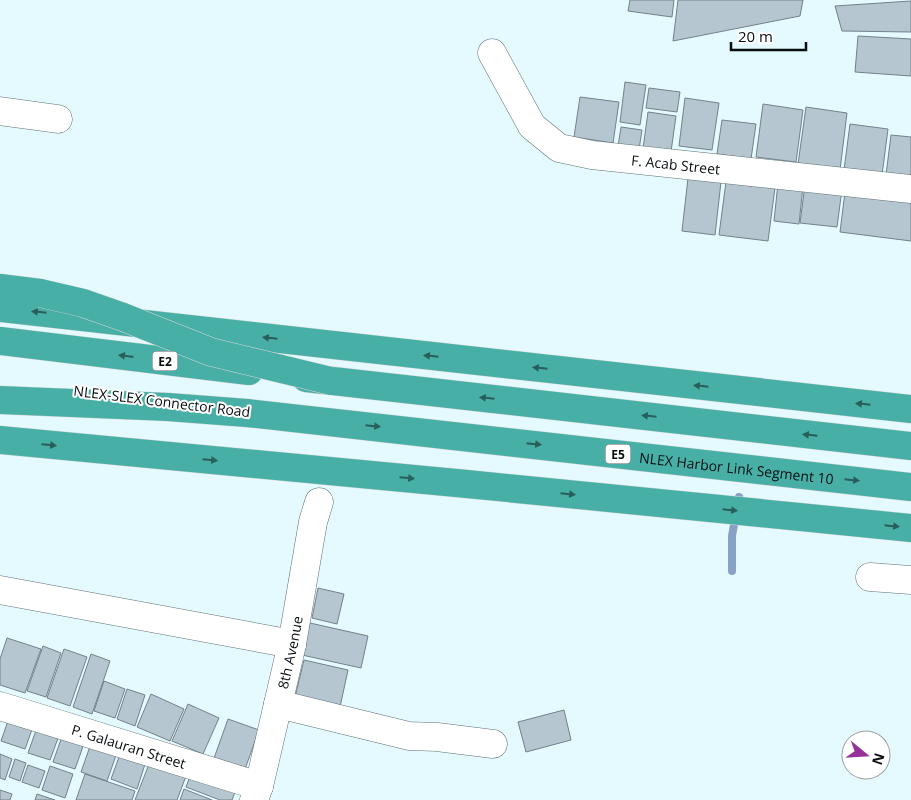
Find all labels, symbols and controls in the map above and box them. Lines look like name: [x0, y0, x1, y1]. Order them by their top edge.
scale bar: [731, 20, 806, 52]
text: 20 m: [738, 26, 773, 46]
street label: F. Acab Street: [630, 150, 721, 178]
one-way arrow: [31, 308, 47, 316]
one-way arrow: [262, 334, 278, 342]
one-way arrow: [118, 352, 134, 360]
road number: E2: [152, 352, 178, 371]
one-way arrow: [423, 352, 439, 360]
one-way arrow: [531, 364, 547, 372]
street label: NLEX-SLEX Connector Road: [73, 381, 251, 421]
one-way arrow: [693, 382, 709, 390]
one-way arrow: [479, 394, 495, 402]
one-way arrow: [854, 400, 870, 408]
one-way arrow: [641, 412, 657, 420]
one-way arrow: [365, 422, 381, 430]
one-way arrow: [802, 431, 818, 439]
one-way arrow: [527, 440, 543, 448]
one-way arrow: [41, 441, 57, 449]
road number: E5: [606, 444, 630, 464]
street label: NLEX Harbor Link Segment 10: [638, 447, 835, 488]
one-way arrow: [203, 456, 219, 464]
one-way arrow: [399, 474, 415, 482]
one-way arrow: [845, 476, 861, 484]
one-way arrow: [560, 490, 576, 498]
one-way arrow: [722, 506, 738, 514]
one-way arrow: [884, 522, 900, 530]
street label: 8th Avenue: [272, 614, 306, 691]
street label: P. Galauran Street: [70, 719, 188, 772]
north arrow: [841, 730, 891, 780]
text: N: [868, 751, 890, 768]

